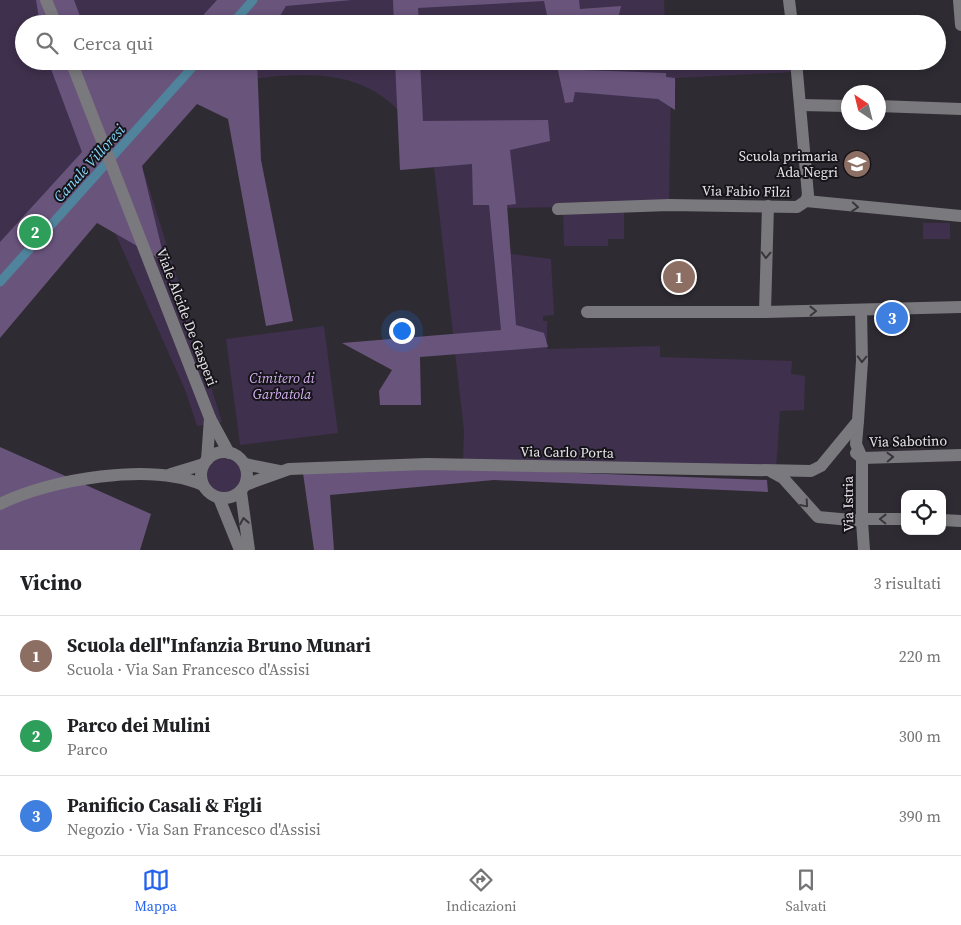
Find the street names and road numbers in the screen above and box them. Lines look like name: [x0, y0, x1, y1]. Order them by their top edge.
street label: Via Fabio Filzi: [702, 180, 790, 202]
street label: Viale Alcide De Gasperi: [151, 245, 223, 389]
street label: Via Sabotino: [869, 430, 948, 452]
street label: Via Carlo Porta: [520, 441, 615, 463]
street label: Via Istria: [837, 475, 858, 532]

